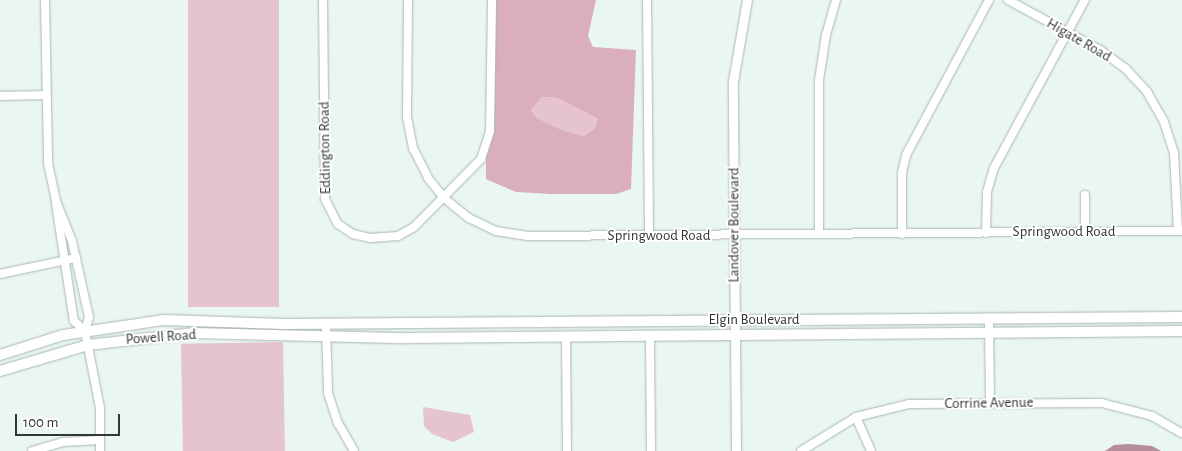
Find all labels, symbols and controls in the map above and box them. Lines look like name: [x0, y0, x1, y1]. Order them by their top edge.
street label: Higate Road: [1043, 14, 1115, 66]
street label: Eddington Road: [315, 101, 335, 195]
street label: Landover Boulevard: [725, 167, 743, 283]
street label: Springwood Road: [1013, 223, 1115, 241]
street label: Springwood Road: [608, 227, 710, 245]
street label: Elgin Boulevard: [708, 311, 800, 329]
street label: Powell Road: [125, 326, 197, 348]
street label: Corrine Avenue: [944, 393, 1034, 413]
scale bar: [18, 404, 122, 436]
text: 100 m: [23, 415, 58, 430]

